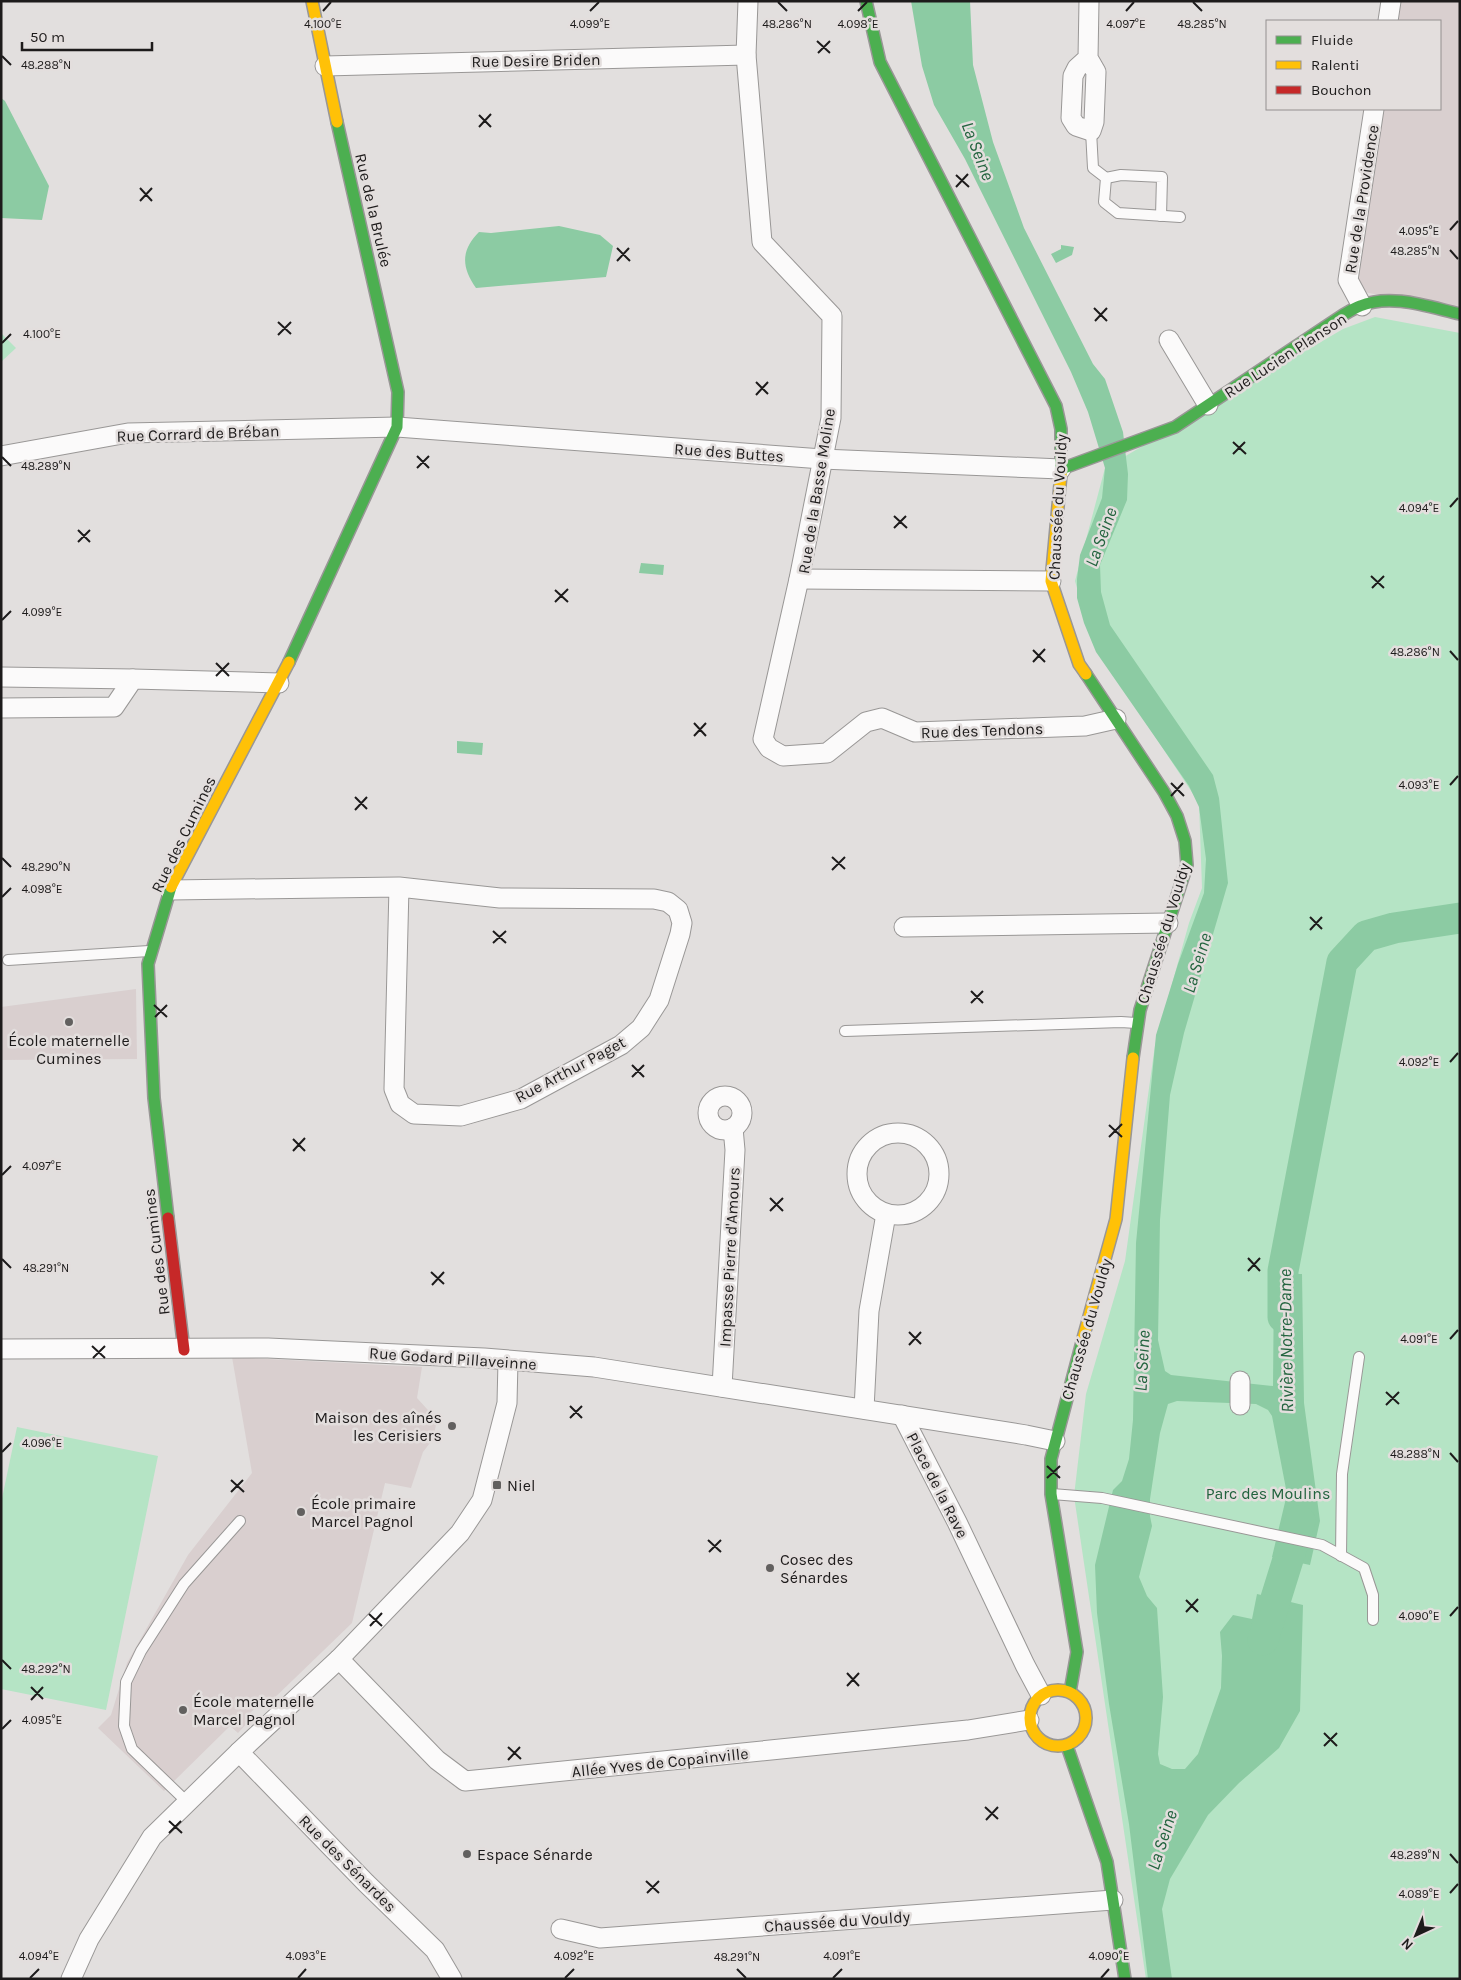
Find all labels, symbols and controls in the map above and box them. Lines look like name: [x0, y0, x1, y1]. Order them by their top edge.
text: 4.100°E: [304, 17, 342, 31]
text: 4.099°E: [570, 17, 610, 31]
text: 48.286°N: [762, 17, 812, 31]
text: 4.098°E: [837, 17, 879, 31]
text: 4.097°E: [1106, 17, 1146, 31]
text: 48.285°N: [1177, 17, 1227, 31]
scale bar: [22, 20, 152, 52]
legend: [1266, 20, 1441, 110]
text: 50 m: [30, 28, 65, 46]
text: Fluide: [1311, 31, 1353, 49]
street label: Rue Desire Briden: [471, 50, 601, 71]
text: Ralenti: [1311, 56, 1360, 74]
text: 48.288°N: [21, 58, 71, 72]
text: Bouchon: [1311, 81, 1372, 99]
water label: La Seine: [957, 118, 999, 184]
street label: Rue de la Providence: [1340, 123, 1383, 275]
street label: Rue de la Brulée: [351, 151, 396, 269]
text: 4.095°E: [1399, 224, 1439, 238]
text: 48.285°N: [1390, 244, 1440, 258]
street label: Rue Lucien Planson: [1221, 309, 1350, 402]
text: 4.100°E: [23, 327, 61, 341]
street label: Rue de la Basse Moline: [794, 407, 839, 575]
street label: Rue Corrard de Bréban: [116, 421, 280, 446]
street label: Chaussée du Vouldy: [1044, 433, 1071, 581]
street label: Rue des Buttes: [674, 439, 784, 466]
text: 48.289°N: [21, 459, 71, 473]
text: 4.094°E: [1399, 501, 1439, 515]
water label: La Seine: [1080, 504, 1122, 570]
text: 4.099°E: [22, 605, 62, 619]
text: 48.286°N: [1390, 645, 1440, 659]
street label: Rue des Tendons: [921, 719, 1043, 742]
street label: Rue des Cumines: [147, 773, 220, 895]
text: 4.093°E: [1399, 778, 1439, 792]
text: 48.290°N: [21, 860, 71, 874]
street label: Chaussée du Vouldy: [1133, 860, 1194, 1006]
text: 4.098°E: [21, 882, 63, 896]
water label: La Seine: [1177, 930, 1217, 996]
marker: École maternelle Cumines: [63, 1016, 75, 1028]
place label: École maternelle Cumines: [8, 1031, 130, 1068]
street label: Rue Arthur Paget: [512, 1032, 629, 1107]
text: 4.092°E: [1399, 1055, 1439, 1069]
text: 4.097°E: [22, 1159, 62, 1173]
street label: Impasse Pierre d'Amours: [715, 1167, 744, 1348]
street label: Rue des Cumines: [139, 1188, 174, 1316]
street label: Chaussée du Vouldy: [1057, 1256, 1116, 1402]
text: 48.291°N: [23, 1261, 69, 1275]
water label: Rivière Notre-Dame: [1274, 1269, 1298, 1413]
water label: La Seine: [1129, 1330, 1155, 1392]
text: 4.091°E: [1400, 1332, 1438, 1346]
street label: Rue Godard Pillaveinne: [369, 1343, 537, 1374]
place label: Maison des aînés les Cerisiers: [315, 1408, 442, 1445]
marker: Maison des aînés les Cerisiers: [446, 1420, 458, 1432]
street label: Place de la Rave: [903, 1429, 972, 1541]
text: 4.096°E: [22, 1436, 62, 1450]
text: 48.288°N: [1390, 1447, 1440, 1461]
place label: Niel: [507, 1476, 535, 1495]
marker: Niel: [491, 1479, 503, 1491]
park label: Parc des Moulins: [1206, 1484, 1330, 1503]
place label: École primaire Marcel Pagnol: [311, 1494, 416, 1531]
marker: École primaire Marcel Pagnol: [295, 1506, 307, 1518]
place label: Cosec des Sénardes: [780, 1550, 853, 1587]
marker: Cosec des Sénardes: [764, 1562, 776, 1574]
text: 4.090°E: [1399, 1609, 1439, 1623]
text: 48.292°N: [21, 1662, 71, 1676]
place label: École maternelle Marcel Pagnol: [193, 1692, 314, 1729]
marker: École maternelle Marcel Pagnol: [177, 1704, 189, 1716]
text: 4.095°E: [22, 1713, 62, 1727]
street label: Allée Yves de Copainville: [571, 1744, 749, 1781]
water label: La Seine: [1142, 1807, 1182, 1873]
street label: Rue des Sénardes: [295, 1811, 400, 1916]
place label: Espace Sénarde: [477, 1845, 593, 1864]
marker: Espace Sénarde: [461, 1848, 473, 1860]
text: 48.289°N: [1390, 1848, 1440, 1862]
text: 4.089°E: [1398, 1887, 1440, 1901]
street label: Chaussée du Vouldy: [763, 1907, 911, 1936]
north arrow: [1391, 1910, 1441, 1960]
text: N: [1398, 1934, 1417, 1954]
text: 4.094°E: [19, 1949, 59, 1963]
text: 4.093°E: [286, 1949, 326, 1963]
text: 4.092°E: [554, 1949, 594, 1963]
text: 4.091°E: [823, 1949, 861, 1963]
text: 4.090°E: [1089, 1949, 1129, 1963]
text: 48.291°N: [714, 1950, 760, 1964]

